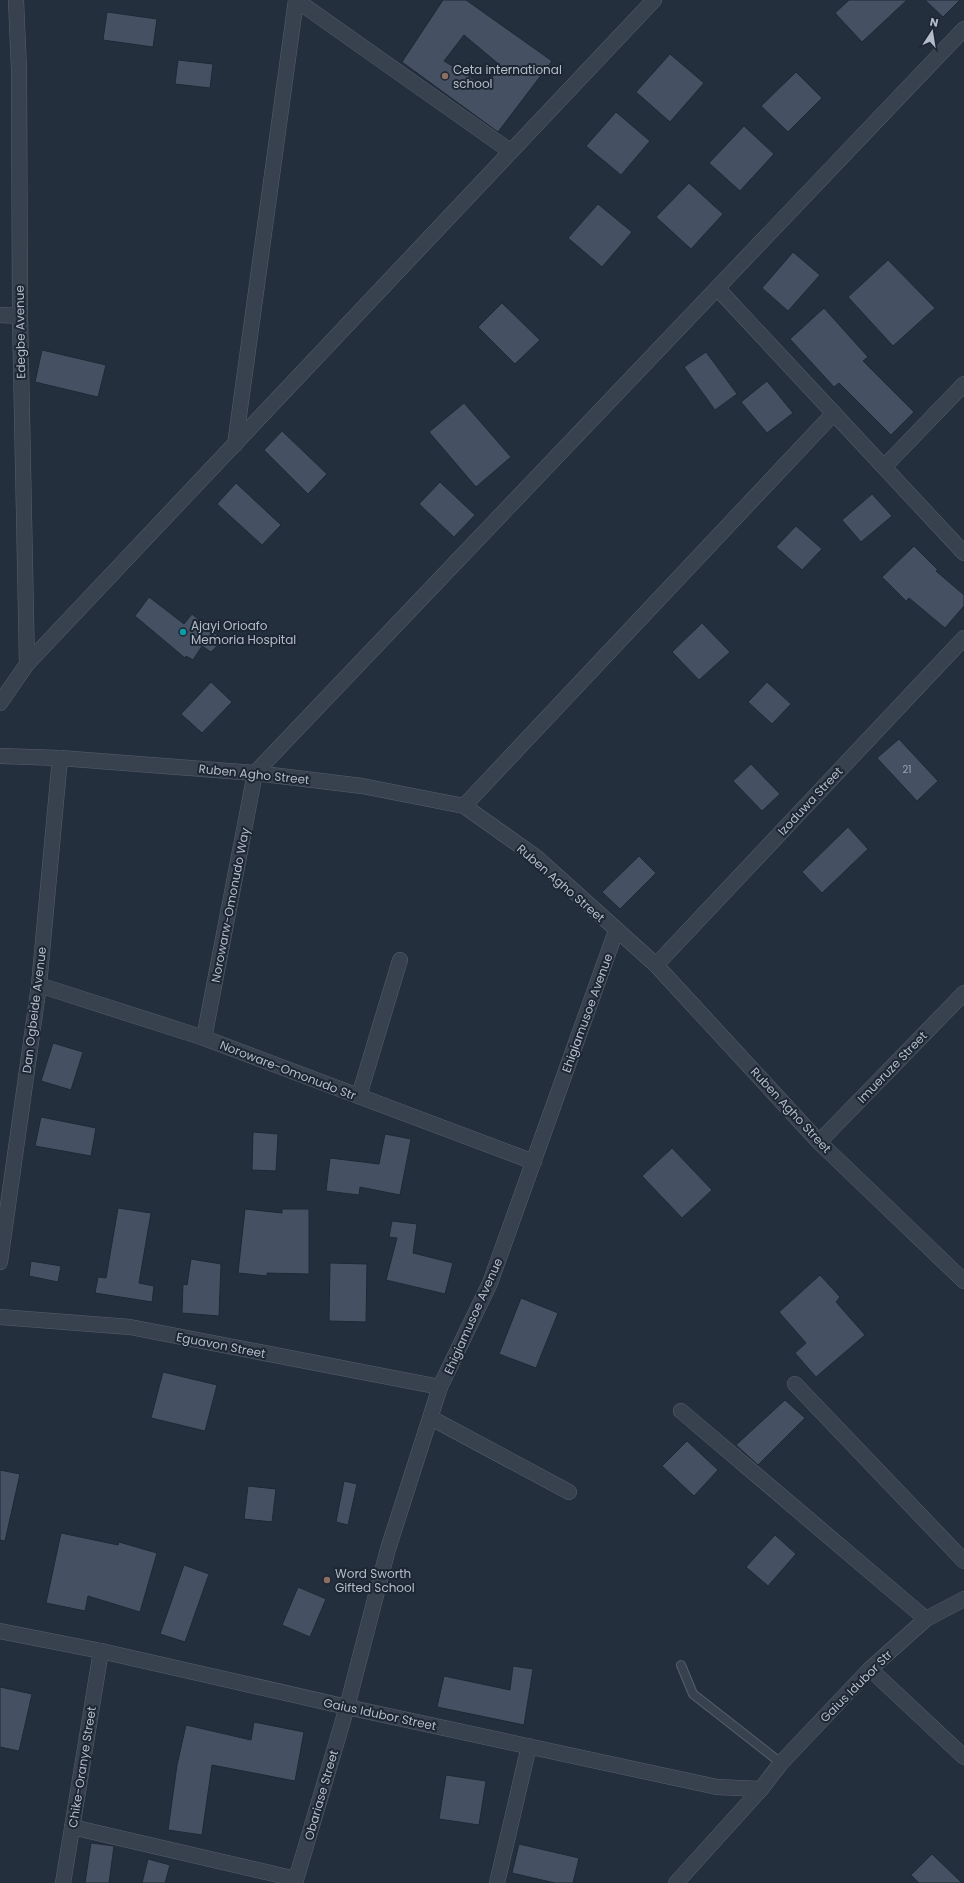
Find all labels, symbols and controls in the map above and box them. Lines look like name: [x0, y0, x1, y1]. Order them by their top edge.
north arrow: [912, 12, 952, 52]
text: N: [928, 14, 940, 31]
place label: Ceta international school: [453, 61, 562, 92]
marker: Ceta international school: [440, 71, 450, 81]
street label: Edegbe Avenue: [11, 285, 29, 379]
place label: Ajayi Orioafo Memoria Hospital: [191, 617, 296, 648]
marker: Ajayi Orioafo Memoria Hospital: [178, 627, 188, 637]
street label: Ruben Agho Street: [198, 760, 310, 788]
house number: 21: [903, 762, 911, 777]
street label: Izoduwa Street: [774, 763, 846, 839]
street label: Norowarw-Omonudo Way: [207, 826, 253, 984]
street label: Ruben Agho Street: [513, 840, 609, 926]
street label: Dan Ogbeide Avenue: [18, 946, 50, 1074]
street label: Ehigiamusoe Avenue: [558, 951, 616, 1075]
street label: Imueruze Street: [853, 1027, 931, 1107]
street label: Noroware-Omonudo Str: [218, 1036, 359, 1104]
street label: Ruben Agho Street: [747, 1063, 835, 1157]
street label: Ehigiamusoe Avenue: [440, 1255, 506, 1377]
street label: Eguavon Street: [175, 1328, 267, 1362]
place label: Word Sworth Gifted School: [335, 1565, 415, 1596]
marker: Word Sworth Gifted School: [322, 1575, 332, 1585]
street label: Gaius Idubor Str: [816, 1646, 896, 1726]
street label: Gaius Idubor Street: [322, 1694, 438, 1734]
street label: Chike-Oranye Street: [64, 1705, 100, 1829]
street label: Obariase Street: [300, 1748, 342, 1842]

